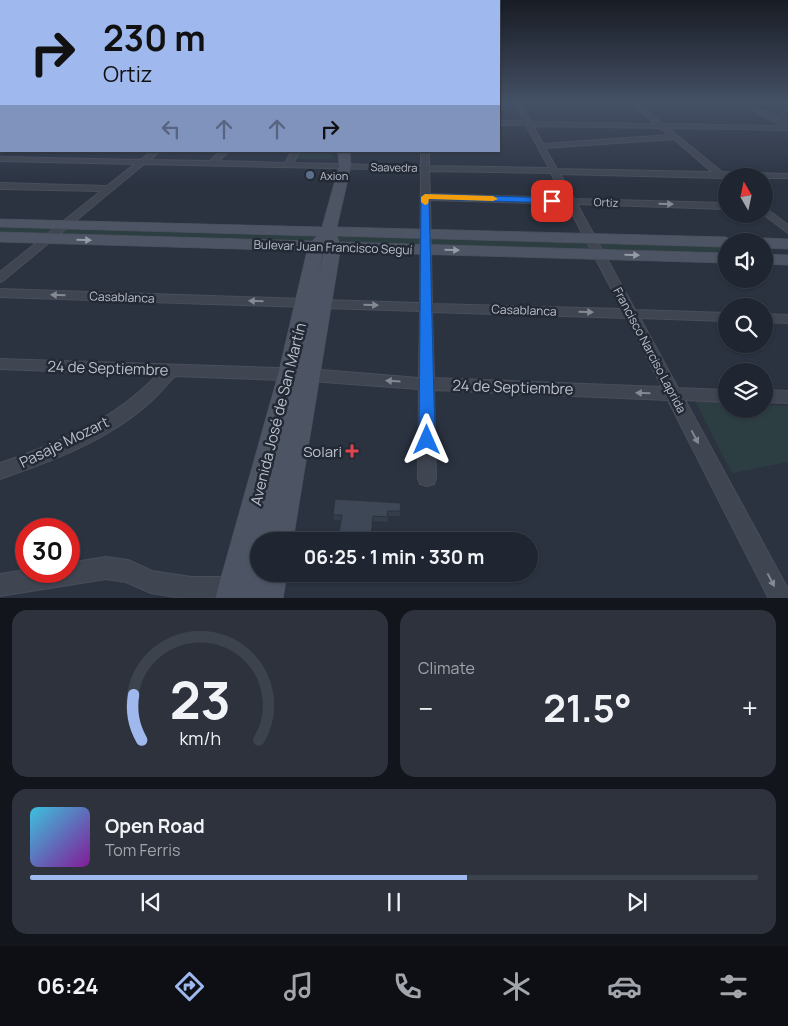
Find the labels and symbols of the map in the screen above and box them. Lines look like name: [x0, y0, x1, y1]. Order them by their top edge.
street label: Saavedra: [370, 159, 418, 175]
place label: Axion: [320, 168, 348, 183]
north arrow: [718, 168, 772, 222]
marker: Axion: [304, 169, 316, 181]
pin: [531, 180, 573, 222]
street label: Ortiz: [593, 194, 619, 210]
one-way arrow: [659, 200, 675, 208]
one-way arrow: [76, 236, 92, 244]
street label: Bulevar Juan Francisco Seguí: [253, 236, 413, 258]
one-way arrow: [444, 246, 460, 254]
one-way arrow: [624, 251, 640, 259]
street label: Francisco Narciso Laprida: [610, 284, 690, 416]
street label: Casablanca: [89, 287, 155, 307]
one-way arrow: [50, 290, 66, 298]
one-way arrow: [247, 297, 263, 305]
street label: Casablanca: [491, 300, 557, 320]
one-way arrow: [364, 302, 380, 310]
one-way arrow: [578, 309, 594, 317]
street label: Avenida José de San Martín: [245, 320, 311, 508]
street label: 24 de Septiembre: [47, 355, 169, 381]
street label: 24 de Septiembre: [452, 374, 574, 400]
one-way arrow: [385, 377, 401, 385]
one-way arrow: [634, 389, 650, 397]
street label: Pasaje Mozart: [16, 411, 112, 473]
position arrow: [400, 413, 452, 465]
one-way arrow: [691, 429, 699, 444]
place label: Solari: [303, 441, 342, 462]
marker: Solari: [346, 445, 358, 457]
speed limit sign: 30: [15, 518, 80, 583]
one-way arrow: [767, 573, 775, 588]

